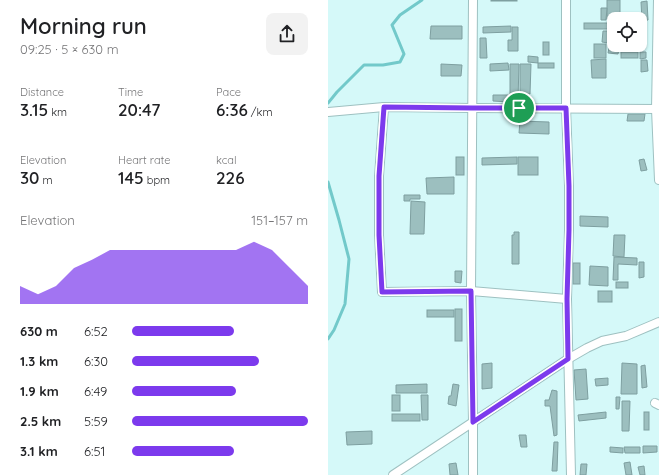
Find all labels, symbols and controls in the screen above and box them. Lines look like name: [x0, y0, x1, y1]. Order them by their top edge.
text: Morning run: [20, 12, 147, 40]
map controls: [607, 12, 647, 52]
button: locate: [607, 12, 647, 52]
button: share: [266, 13, 308, 55]
text: 09:25 · 5 × 630 m: [20, 41, 119, 57]
text: Distance: [20, 85, 64, 99]
text: Time: [118, 85, 143, 99]
text: Pace: [216, 85, 241, 99]
pin: [502, 91, 536, 125]
icon: arrive: [508, 97, 530, 119]
text: 3.15: [20, 99, 48, 120]
text: 20:47: [118, 99, 160, 120]
text: 6:36: [216, 99, 248, 120]
text: km: [48, 105, 67, 119]
text: /km: [248, 105, 273, 119]
text: Elevation: [20, 153, 66, 167]
text: Heart rate: [118, 153, 170, 167]
text: kcal: [216, 153, 237, 167]
text: 30: [20, 167, 39, 188]
text: 145: [118, 167, 144, 188]
text: 226: [216, 167, 245, 188]
text: m: [39, 173, 52, 187]
text: bpm: [144, 173, 170, 187]
text: Elevation: [20, 212, 75, 228]
text: 151–157 m: [251, 212, 308, 228]
text: 630 m: [20, 323, 58, 339]
text: 6:52: [84, 323, 108, 339]
text: 1.3 km: [20, 353, 58, 369]
text: 6:30: [84, 353, 108, 369]
text: 1.9 km: [20, 383, 59, 399]
text: 6:49: [84, 383, 107, 399]
text: 2.5 km: [20, 413, 61, 429]
text: 5:59: [84, 413, 108, 429]
text: 3.1 km: [20, 443, 58, 459]
text: 6:51: [84, 443, 105, 459]

